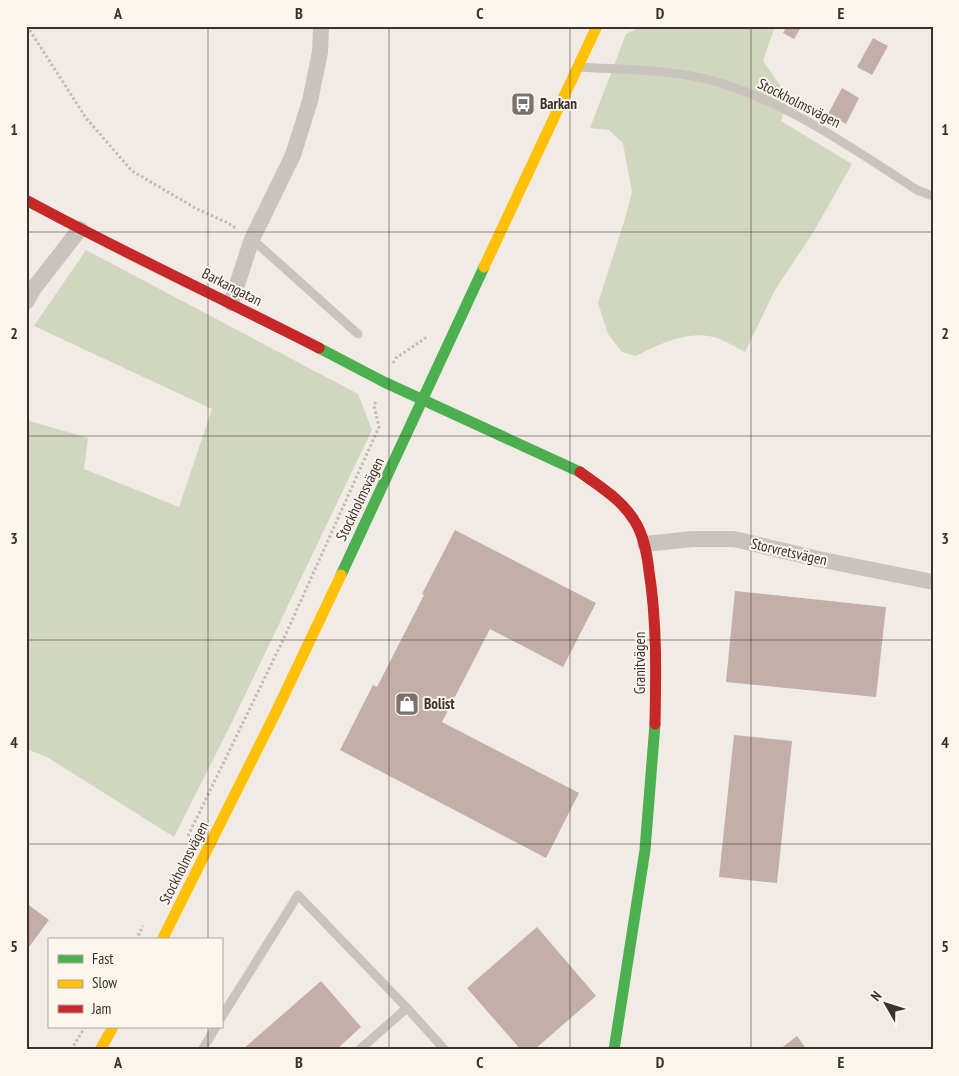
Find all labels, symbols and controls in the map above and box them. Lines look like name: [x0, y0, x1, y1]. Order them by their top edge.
text: A: [113, 3, 123, 23]
text: B: [295, 3, 303, 23]
text: C: [476, 3, 484, 23]
text: D: [656, 3, 665, 23]
text: E: [838, 3, 845, 23]
street label: Stockholmsvägen: [755, 74, 844, 132]
bus stop icon: Barkan: [510, 91, 536, 117]
place label: Barkan: [540, 94, 577, 113]
text: 1: [10, 119, 18, 139]
text: 1: [941, 119, 949, 139]
street label: Barkangatan: [199, 263, 265, 310]
text: 2: [10, 323, 18, 343]
text: 2: [941, 323, 949, 343]
street label: Stockholmsvägen: [331, 454, 388, 544]
text: 3: [10, 528, 18, 548]
text: 3: [941, 528, 949, 548]
street label: Storvretsvägen: [749, 534, 829, 569]
street label: Granitvägen: [630, 632, 649, 694]
shop icon: Bolist: [394, 691, 420, 717]
place label: Bolist: [424, 694, 455, 713]
text: 4: [10, 732, 18, 752]
text: 4: [941, 732, 949, 752]
street label: Stockholmsvägen: [155, 818, 213, 907]
text: 5: [10, 936, 18, 956]
text: 5: [941, 936, 949, 956]
legend: [48, 938, 222, 1028]
text: Fast: [92, 949, 113, 968]
text: Slow: [92, 973, 117, 992]
north arrow: [862, 978, 912, 1028]
text: N: [867, 987, 885, 1004]
text: Jam: [91, 999, 111, 1018]
text: A: [113, 1052, 123, 1072]
text: B: [295, 1052, 303, 1072]
text: C: [476, 1052, 484, 1072]
text: D: [656, 1052, 665, 1072]
text: E: [838, 1052, 845, 1072]

